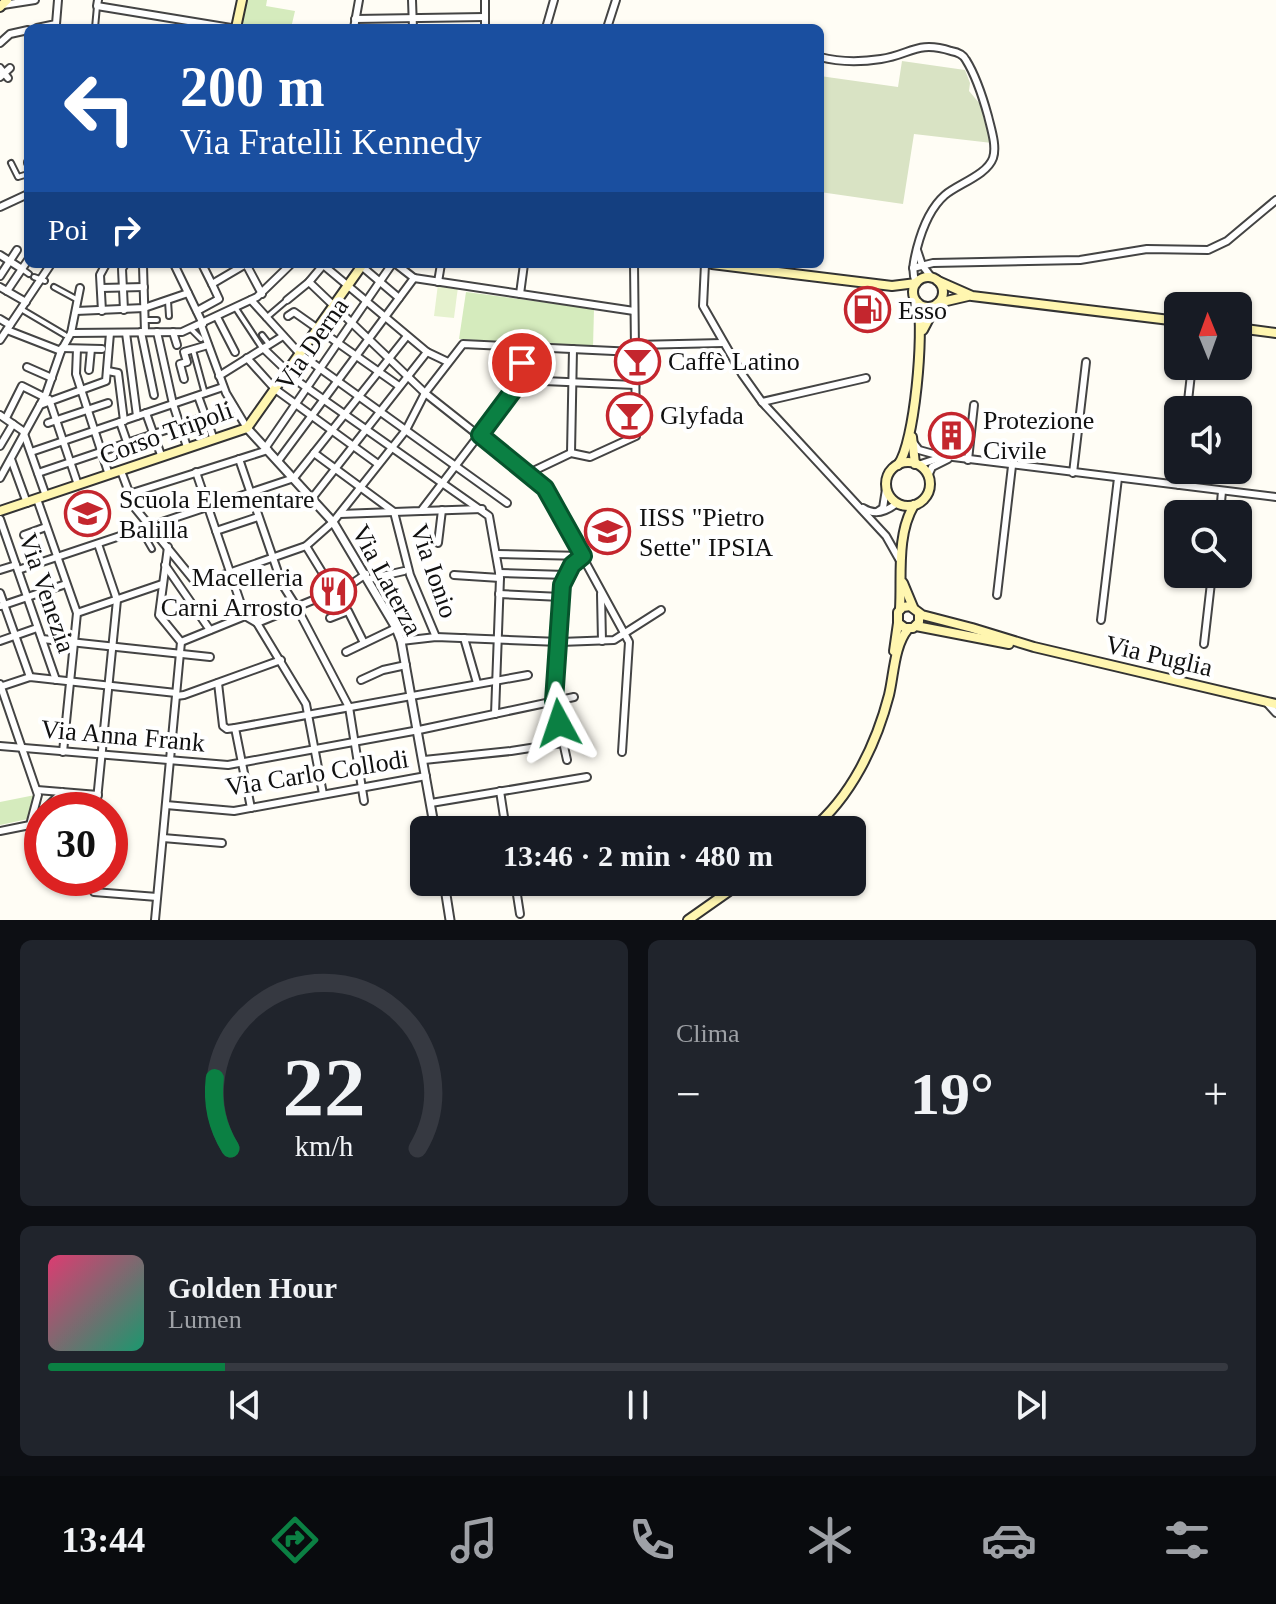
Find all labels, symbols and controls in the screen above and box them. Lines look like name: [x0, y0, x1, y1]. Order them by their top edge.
icon: left: [48, 56, 152, 160]
text: 200 m: [180, 56, 325, 118]
text: Via Fratelli Kennedy: [180, 122, 482, 162]
icon: right: [104, 208, 148, 252]
text: Poi: [48, 213, 88, 246]
fuel station icon: Esso: [843, 286, 891, 334]
street label: Via Derna: [270, 292, 355, 396]
north arrow: [1164, 292, 1252, 380]
map controls: [1164, 292, 1252, 588]
place label: Esso: [898, 296, 947, 325]
pin: [488, 329, 556, 397]
bar icon: Caffè Latino: [613, 337, 661, 385]
icon: arrive: [500, 341, 544, 385]
place label: Caffè Latino: [668, 347, 800, 376]
bar icon: Glyfada: [605, 391, 653, 439]
street label: Corso Tripoli: [96, 396, 236, 470]
button: sound: [1164, 396, 1252, 484]
place label: Glyfada: [660, 401, 744, 430]
place label: Protezione Civile: [983, 406, 1094, 465]
building icon: Protezione Civile: [928, 411, 976, 459]
place label: Scuola Elementare Balilla: [119, 485, 315, 544]
school or university icon: Scuola Elementare Balilla: [64, 490, 112, 538]
button: search: [1164, 500, 1252, 588]
place label: IISS "Pietro Sette" IPSIA: [639, 503, 773, 562]
school or university icon: IISS "Pietro Sette" IPSIA: [584, 508, 632, 556]
street label: Via Laterza: [346, 520, 428, 640]
street label: Via Ionio: [404, 520, 464, 622]
street label: Via Venezia: [13, 530, 81, 657]
place label: Macelleria Carni Arrosto: [161, 563, 303, 622]
restaurant icon: Macelleria Carni Arrosto: [310, 568, 358, 616]
street label: Via Puglia: [1103, 630, 1216, 682]
position arrow: [517, 681, 601, 765]
street label: Via Anna Frank: [40, 714, 206, 758]
street label: Via Carlo Collodi: [223, 744, 411, 802]
speed limit sign: 30: [24, 792, 128, 896]
text: 13:46 · 2 min · 480 m: [503, 839, 773, 872]
text: Clima: [676, 1019, 740, 1048]
text: 22: [282, 1041, 366, 1133]
text: 19°: [910, 1061, 994, 1127]
text: −: [676, 1070, 701, 1119]
text: +: [1203, 1070, 1228, 1119]
text: km/h: [295, 1131, 353, 1162]
text: Golden Hour: [168, 1271, 337, 1304]
text: Lumen: [168, 1305, 242, 1334]
icon: previous: [223, 1383, 267, 1427]
icon: pause: [616, 1383, 660, 1427]
icon: next: [1009, 1383, 1053, 1427]
icon: directions: [267, 1512, 323, 1568]
icon: music: [446, 1512, 502, 1568]
icon: phone: [624, 1512, 680, 1568]
icon: climate: [802, 1512, 858, 1568]
icon: car: [981, 1512, 1037, 1568]
icon: filters: [1159, 1512, 1215, 1568]
text: 13:44: [61, 1520, 145, 1560]

